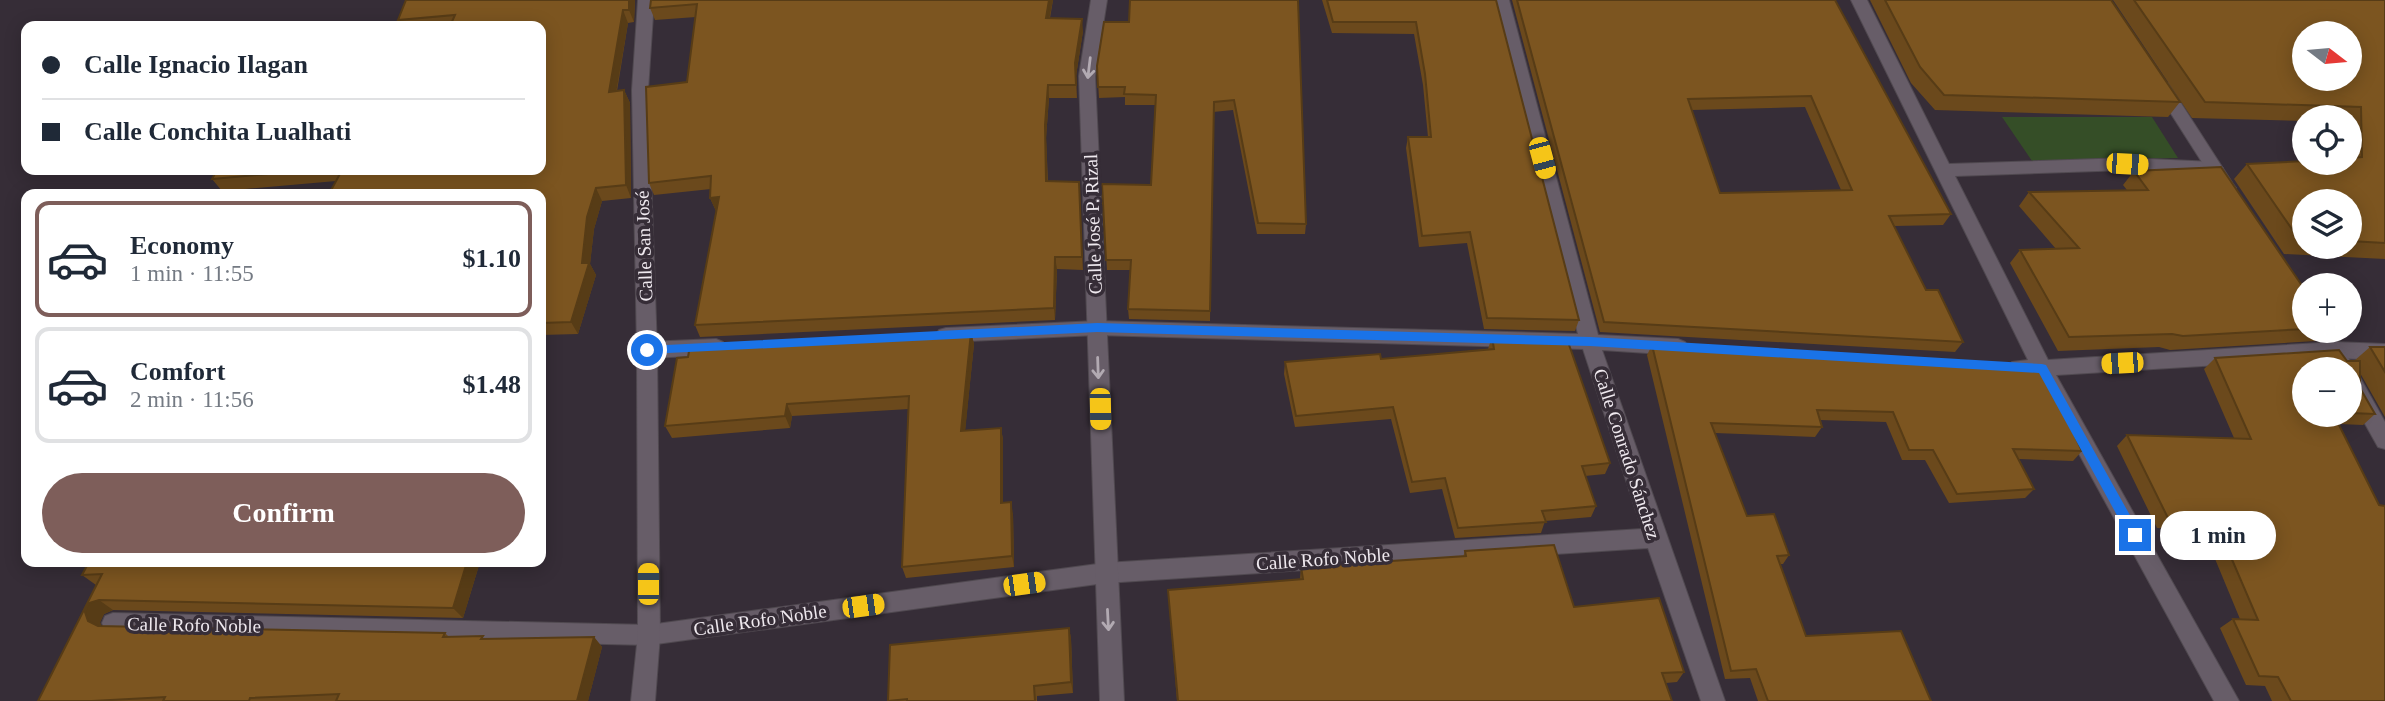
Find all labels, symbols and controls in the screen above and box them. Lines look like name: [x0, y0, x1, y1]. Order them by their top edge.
north arrow: [2292, 21, 2362, 91]
map controls: [2292, 21, 2362, 427]
text: Calle Ignacio Ilagan: [84, 50, 308, 79]
one-way arrow: [1082, 56, 1095, 78]
button: locate: [2292, 105, 2362, 175]
text: Calle Conchita Lualhati: [84, 117, 351, 146]
car: [1527, 135, 1558, 181]
car: [2106, 152, 2149, 176]
street label: Calle José P. Rizal: [1080, 153, 1106, 295]
button: layers: [2292, 189, 2362, 259]
street label: Calle San José: [632, 190, 656, 302]
icon: car: [46, 228, 109, 291]
text: Economy: [130, 231, 234, 260]
text: $1.10: [463, 244, 521, 273]
text: 1 min · 11:55: [130, 261, 254, 286]
button: +: [2292, 273, 2362, 343]
route start: [631, 334, 663, 366]
car: [2101, 351, 2144, 375]
icon: car: [46, 354, 109, 417]
one-way arrow: [1092, 356, 1105, 379]
text: Comfort: [130, 357, 225, 386]
button: −: [2292, 357, 2362, 427]
street label: Calle Conrado Sánchez: [1589, 366, 1665, 542]
text: $1.48: [463, 370, 521, 399]
text: 2 min · 11:56: [130, 387, 254, 412]
car: [1090, 388, 1111, 430]
button: Confirm: [42, 473, 525, 553]
callout: 1 min: [2160, 510, 2275, 560]
route end: [2119, 519, 2151, 551]
text: 1 min: [2190, 523, 2246, 548]
street label: Calle Rofo Noble: [1255, 544, 1391, 574]
car: [638, 563, 659, 605]
car: [1002, 571, 1047, 597]
car: [841, 593, 886, 619]
street label: Calle Rofo Noble: [692, 600, 828, 640]
one-way arrow: [1101, 608, 1114, 631]
street label: Calle Rofo Noble: [127, 613, 261, 637]

